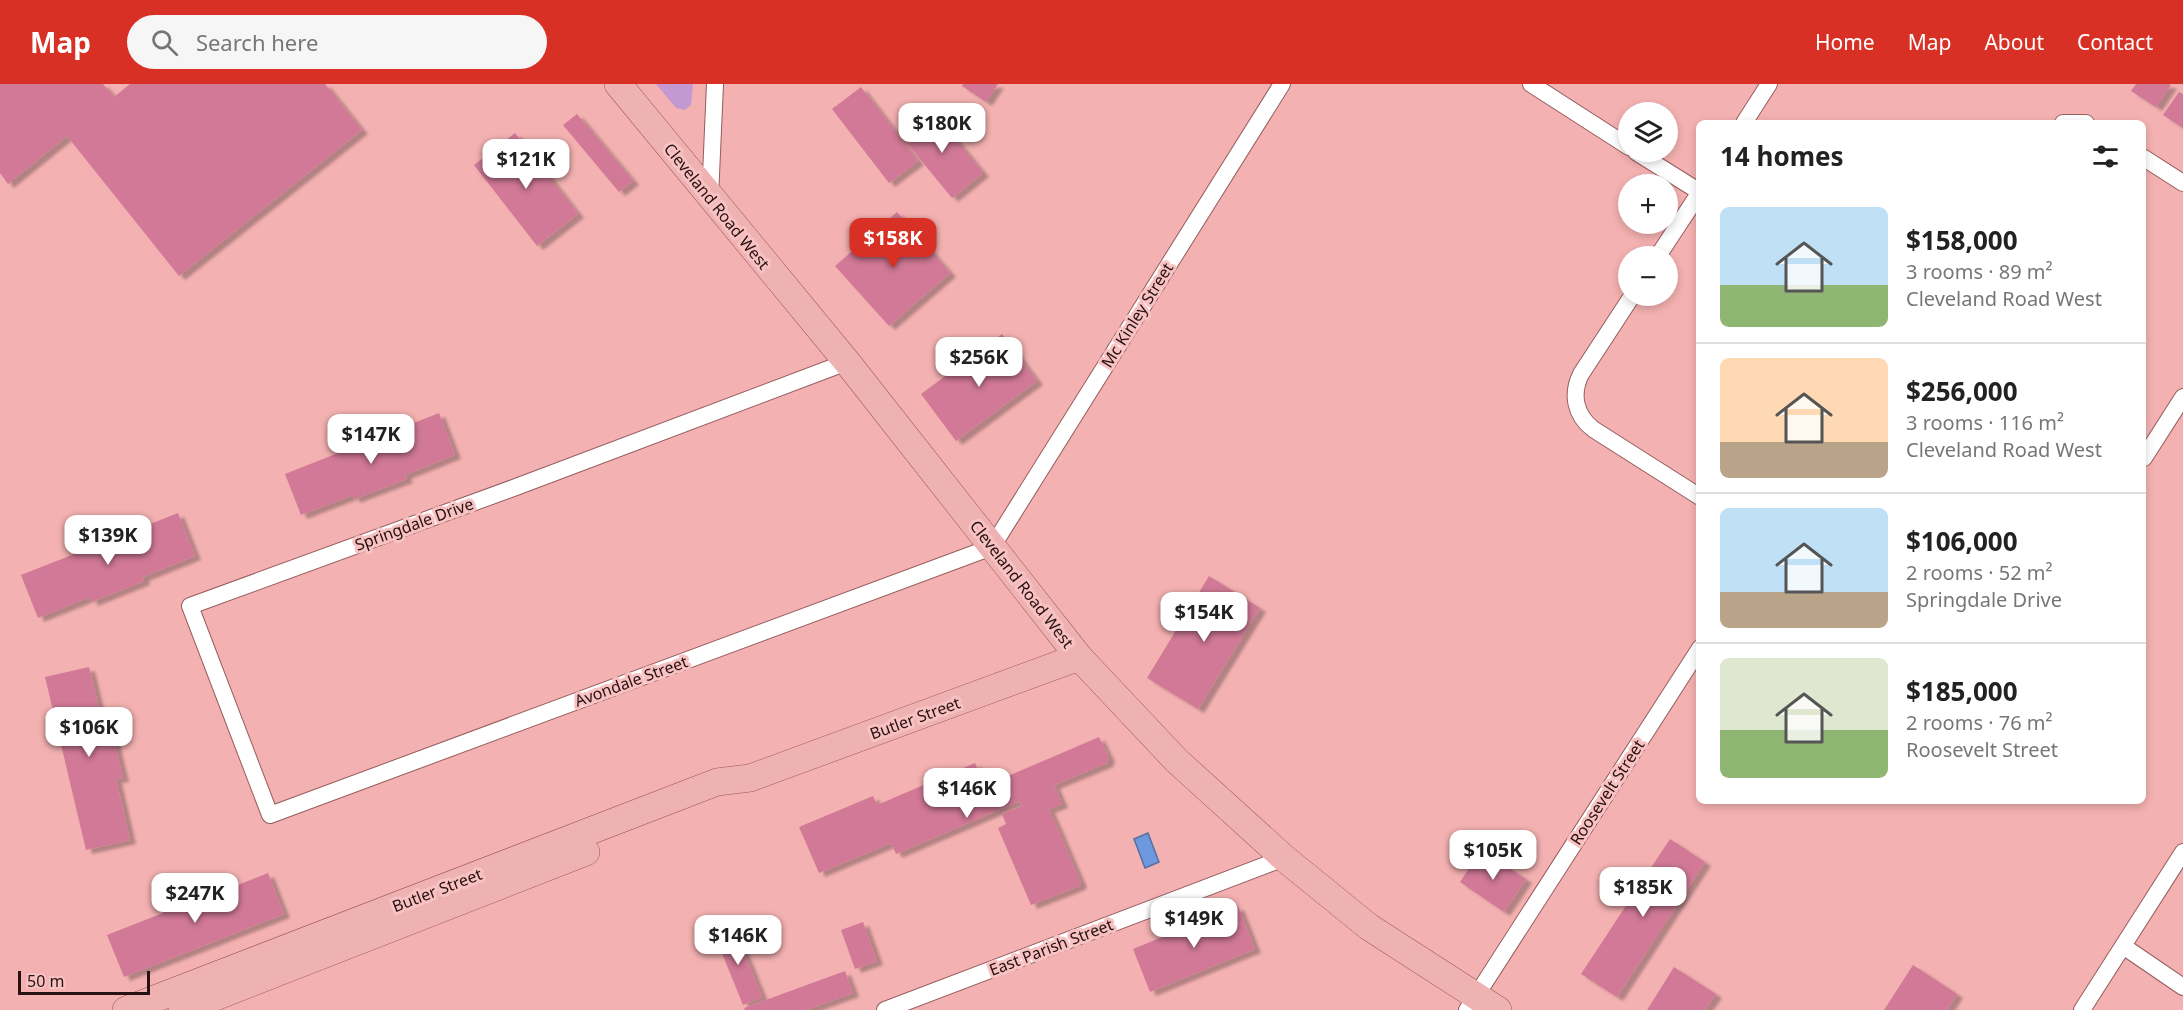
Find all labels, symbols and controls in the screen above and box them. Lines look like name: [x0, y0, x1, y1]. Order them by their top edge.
search box: [127, 15, 547, 69]
text: Map: [30, 23, 91, 61]
icon: search: [148, 26, 181, 59]
text: Search here: [196, 27, 318, 57]
text: Home: [1815, 28, 1875, 56]
text: Map: [1908, 28, 1951, 56]
text: About: [1984, 28, 2044, 56]
text: Contact: [2077, 28, 2153, 56]
map controls: [1618, 102, 1678, 306]
button: layers: [1618, 102, 1678, 162]
pin: $180K: [900, 103, 984, 154]
text: $180K: [912, 109, 972, 136]
street label: Cleveland Road West: [659, 138, 775, 274]
text: 14 homes: [1720, 138, 1844, 174]
pin: $121K: [484, 139, 568, 190]
icon: filters: [2089, 140, 2122, 173]
text: $121K: [496, 145, 556, 172]
button: +: [1618, 174, 1678, 234]
pin: $158K: [851, 218, 935, 269]
text: $158,000: [1906, 222, 2018, 258]
text: $158K: [863, 224, 923, 251]
icon: home: [1768, 231, 1840, 303]
button: −: [1618, 246, 1678, 306]
street label: Mc Kinley Street: [1096, 258, 1178, 372]
text: 3 rooms · 89 m²: [1906, 258, 2053, 285]
text: Cleveland Road West: [1906, 285, 2102, 312]
pin: $256K: [937, 337, 1021, 388]
text: $256K: [949, 343, 1009, 370]
text: $256,000: [1906, 373, 2018, 409]
icon: home: [1768, 382, 1840, 454]
text: 3 rooms · 116 m²: [1906, 409, 2064, 436]
pin: $147K: [329, 414, 413, 465]
text: $147K: [341, 420, 401, 447]
text: Cleveland Road West: [1906, 436, 2102, 463]
street label: Springdale Drive: [352, 492, 476, 556]
pin: $139K: [66, 515, 150, 566]
street label: Cleveland Road West: [965, 515, 1079, 653]
text: $139K: [78, 521, 138, 548]
text: $106,000: [1906, 523, 2018, 559]
icon: home: [1768, 532, 1840, 604]
text: 2 rooms · 52 m²: [1906, 559, 2053, 586]
text: Springdale Drive: [1906, 586, 2062, 613]
pin: $154K: [1162, 592, 1246, 643]
text: $154K: [1174, 598, 1234, 625]
street label: Avondale Street: [571, 650, 691, 712]
text: $185,000: [1906, 673, 2018, 709]
icon: home: [1768, 682, 1840, 754]
street label: Butler Street: [867, 691, 963, 745]
pin: $106K: [47, 707, 131, 758]
text: 2 rooms · 76 m²: [1906, 709, 2053, 736]
text: $106K: [59, 713, 119, 740]
street label: Roosevelt Street: [1565, 735, 1649, 849]
text: Roosevelt Street: [1906, 736, 2058, 763]
pin: $146K: [925, 768, 1009, 819]
text: $146K: [937, 774, 997, 801]
pin: $105K: [1451, 830, 1535, 881]
text: $105K: [1463, 836, 1523, 863]
street label: Butler Street: [389, 863, 485, 917]
pin: $185K: [1601, 867, 1685, 918]
pin: $247K: [153, 873, 237, 924]
text: $185K: [1613, 873, 1673, 900]
text: $247K: [165, 879, 225, 906]
pin: $149K: [1152, 898, 1236, 949]
text: $149K: [1164, 904, 1224, 931]
street label: East Parish Street: [986, 913, 1116, 981]
pin: $146K: [696, 915, 780, 966]
text: $146K: [708, 921, 768, 948]
scale bar: [18, 968, 150, 996]
text: 50 m: [27, 970, 64, 992]

